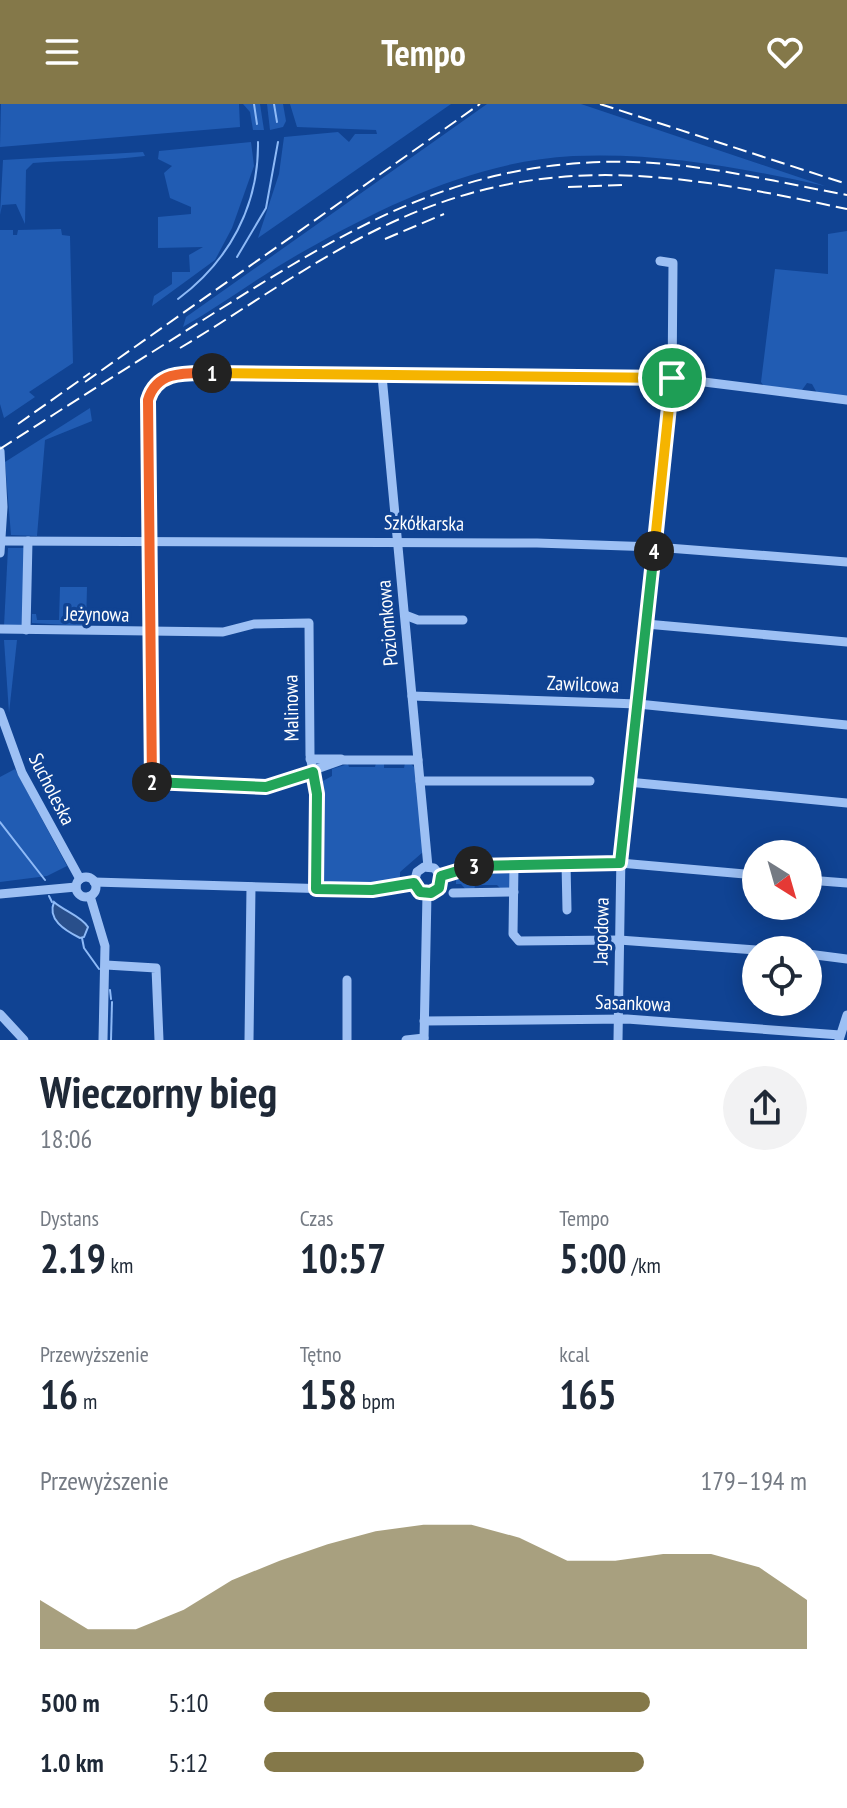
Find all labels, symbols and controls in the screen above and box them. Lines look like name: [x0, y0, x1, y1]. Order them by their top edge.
text: Tempo: [381, 29, 466, 76]
icon: menu: [40, 30, 84, 74]
icon: heart: [763, 30, 807, 74]
pin: [638, 344, 706, 412]
pin: 1: [192, 353, 232, 393]
icon: arrive: [650, 356, 694, 400]
text: 1: [207, 359, 217, 387]
street label: Szkółkarska: [384, 509, 464, 537]
pin: 4: [634, 531, 674, 571]
text: 4: [649, 537, 659, 565]
street label: Poziomkowa: [370, 579, 404, 667]
street label: Jeżynowa: [63, 600, 130, 628]
street label: Zawilcowa: [546, 670, 620, 698]
street label: Malinowa: [277, 674, 305, 742]
street label: Sucholeska: [23, 749, 81, 829]
pin: 2: [132, 762, 172, 802]
text: 2: [147, 768, 157, 796]
north arrow: [742, 840, 822, 920]
map controls: [742, 840, 822, 1016]
pin: 3: [454, 846, 494, 886]
text: 3: [469, 852, 479, 880]
street label: Jagodowa: [587, 897, 615, 966]
button: locate: [742, 936, 822, 1016]
street label: Sasankowa: [595, 989, 671, 1017]
text: Wieczorny bieg: [40, 1063, 277, 1120]
button: share: [723, 1066, 807, 1150]
text: 18:06: [40, 1122, 92, 1155]
text: Dystans: [40, 1204, 99, 1232]
text: Czas: [300, 1204, 334, 1232]
text: Tempo: [559, 1204, 609, 1232]
text: 2.19: [40, 1232, 106, 1284]
text: 10:57: [300, 1232, 386, 1284]
text: 5:00: [559, 1232, 627, 1284]
text: km: [106, 1251, 133, 1279]
text: /km: [627, 1251, 661, 1279]
text: Przewyższenie: [40, 1340, 149, 1368]
text: Tętno: [300, 1340, 341, 1368]
text: kcal: [559, 1340, 589, 1368]
text: 16: [40, 1368, 78, 1420]
text: 158: [300, 1368, 357, 1420]
text: 165: [559, 1368, 617, 1420]
text: m: [78, 1387, 97, 1415]
text: bpm: [357, 1387, 395, 1415]
text: Przewyższenie: [40, 1464, 169, 1497]
text: 179–194 m: [701, 1464, 807, 1497]
text: 500 m: [40, 1686, 100, 1719]
text: 5:10: [168, 1686, 208, 1719]
text: 1.0 km: [40, 1746, 104, 1779]
text: 5:12: [168, 1746, 208, 1779]

